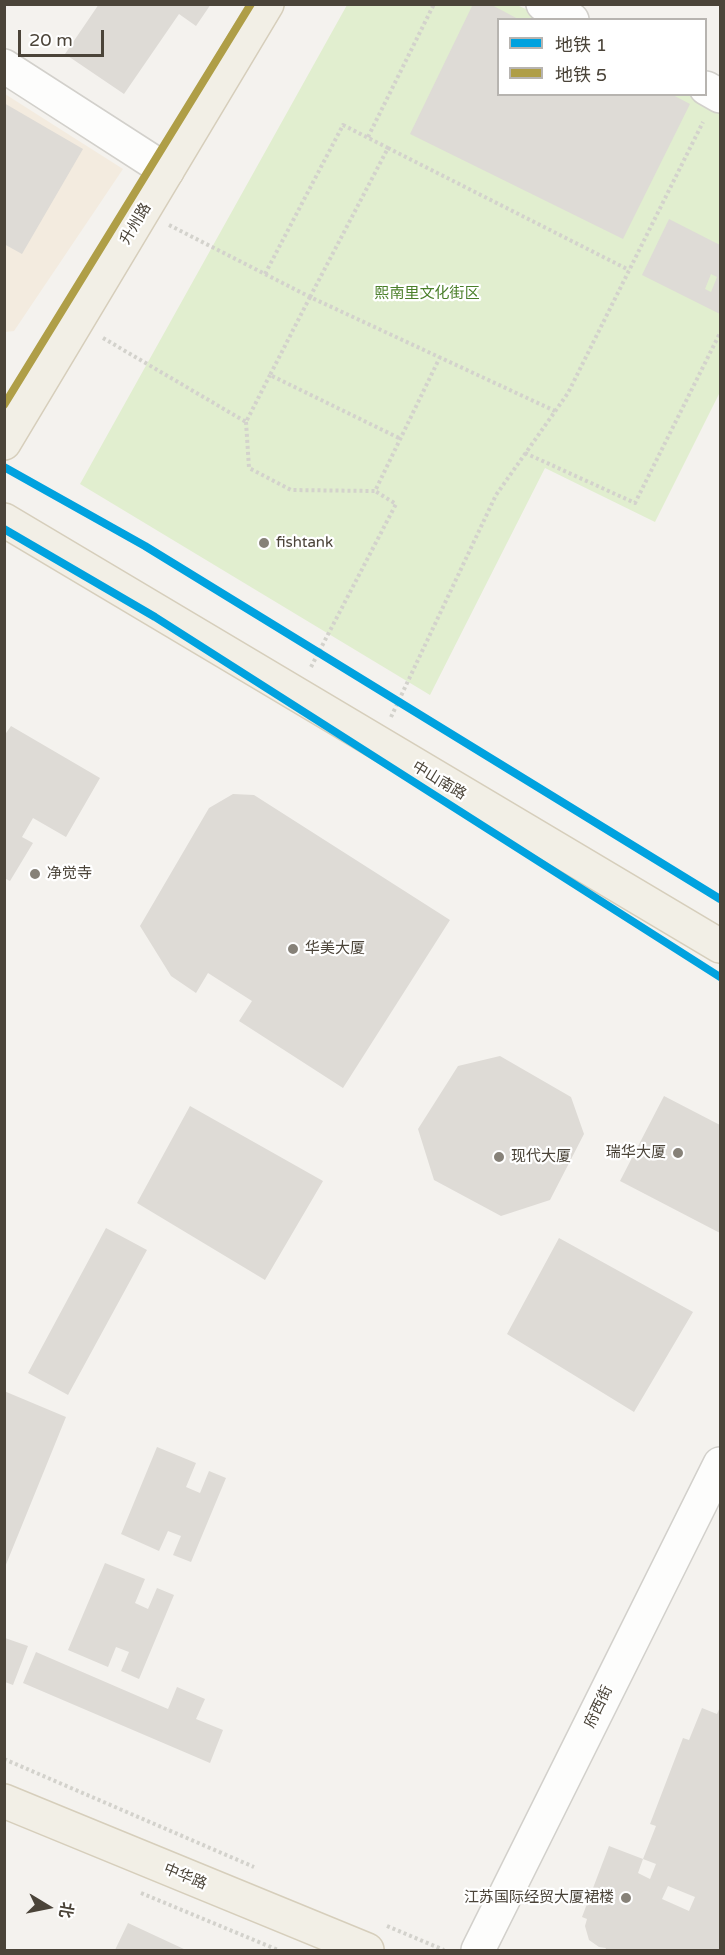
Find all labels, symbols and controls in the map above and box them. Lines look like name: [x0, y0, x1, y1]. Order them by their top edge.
scale bar: [21, 18, 106, 56]
legend: [497, 18, 707, 96]
text: 20 m: [29, 29, 73, 51]
text: 地铁 1: [555, 34, 607, 56]
text: 地铁 5: [555, 64, 607, 86]
street label: 升州路: [117, 200, 155, 248]
park label: 熙南里文化街区: [375, 285, 479, 303]
place label: fishtank: [276, 534, 333, 552]
marker: fishtank: [257, 536, 271, 550]
street label: 中山南路: [409, 758, 469, 804]
place label: 净觉寺: [47, 865, 92, 883]
marker: 净觉寺: [28, 867, 42, 881]
place label: 华美大厦: [305, 940, 365, 958]
marker: 华美大厦: [286, 942, 300, 956]
place label: 瑞华大厦: [606, 1144, 666, 1162]
marker: 瑞华大厦: [671, 1146, 685, 1160]
place label: 现代大厦: [511, 1148, 571, 1166]
marker: 现代大厦: [492, 1150, 506, 1164]
street label: 府西街: [581, 1683, 617, 1731]
street label: 中华路: [161, 1860, 209, 1894]
north arrow: [18, 1877, 78, 1937]
place label: 江苏国际经贸大厦裙楼: [464, 1889, 614, 1907]
marker: 江苏国际经贸大厦裙楼: [619, 1891, 633, 1905]
text: 北: [54, 1900, 77, 1920]

